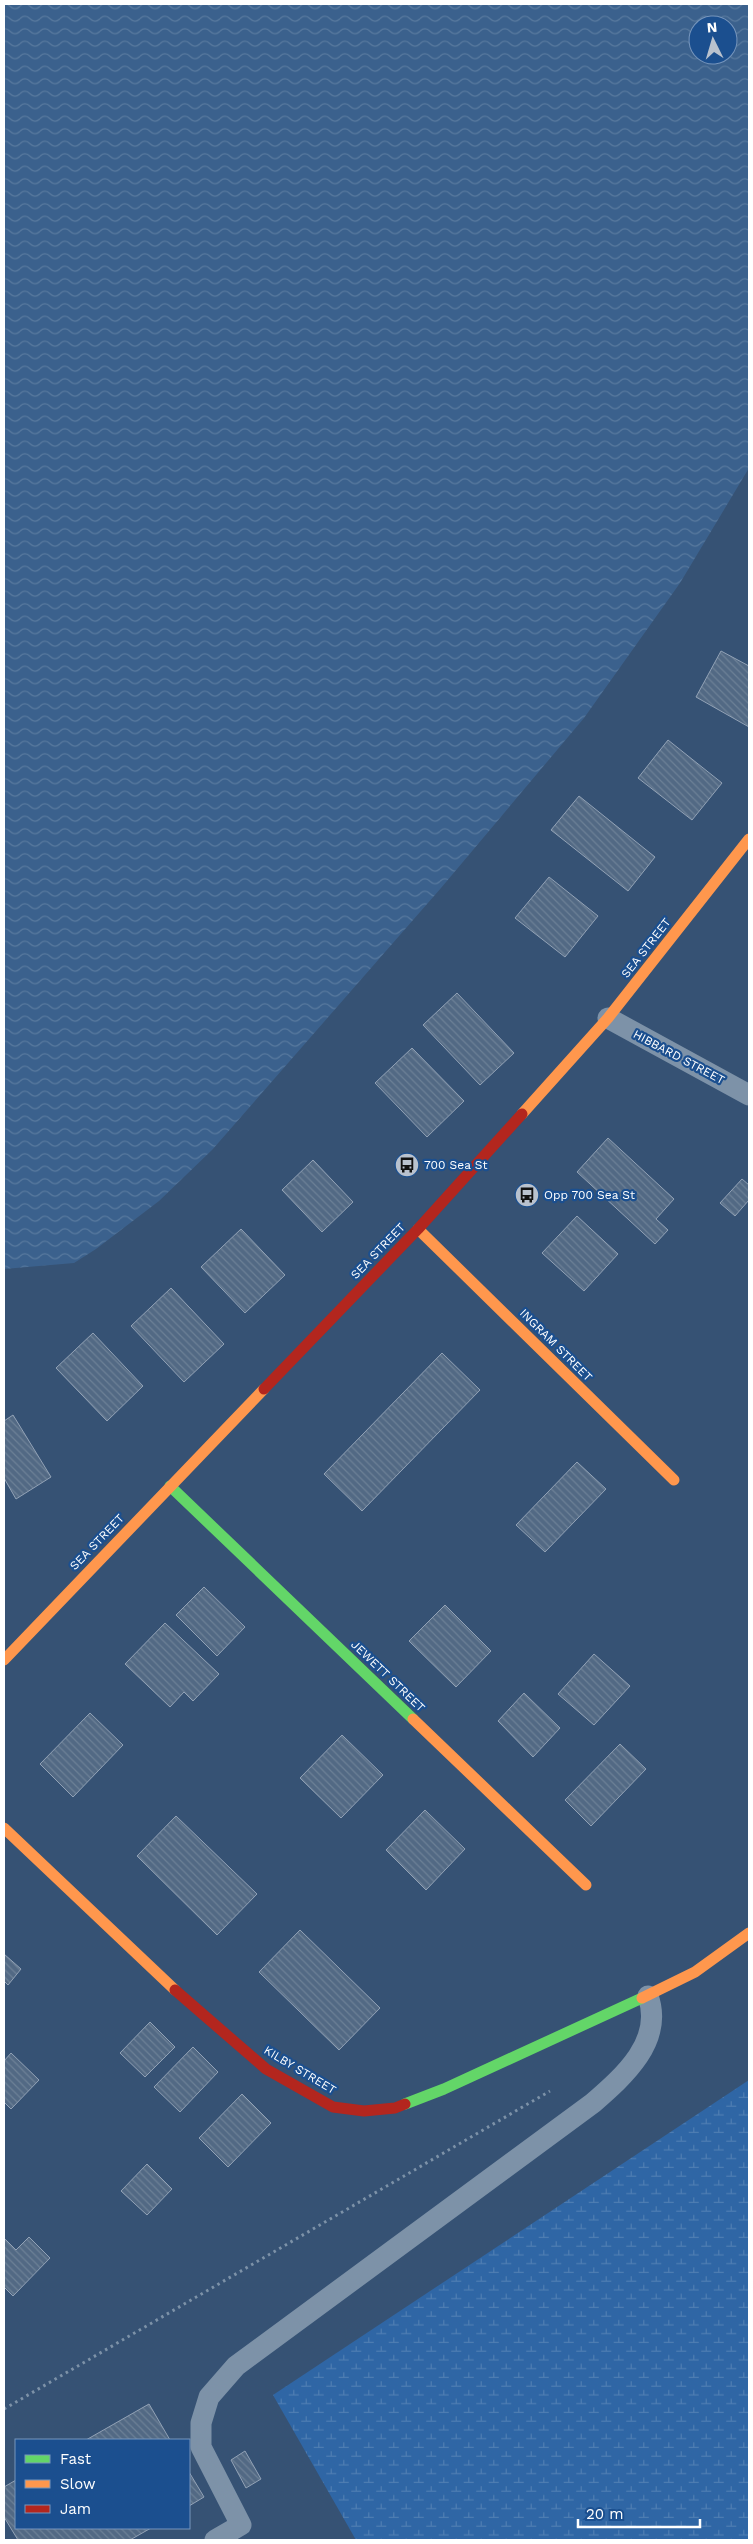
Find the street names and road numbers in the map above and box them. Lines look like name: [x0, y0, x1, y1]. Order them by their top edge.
street label: SEA STREET: [618, 915, 674, 981]
street label: HIBBARD STREET: [631, 1027, 727, 1087]
street label: SEA STREET: [348, 1220, 408, 1282]
street label: INGRAM STREET: [517, 1306, 595, 1384]
street label: SEA STREET: [67, 1511, 127, 1573]
street label: JEWETT STREET: [348, 1637, 428, 1715]
street label: KILBY STREET: [261, 2043, 339, 2097]

